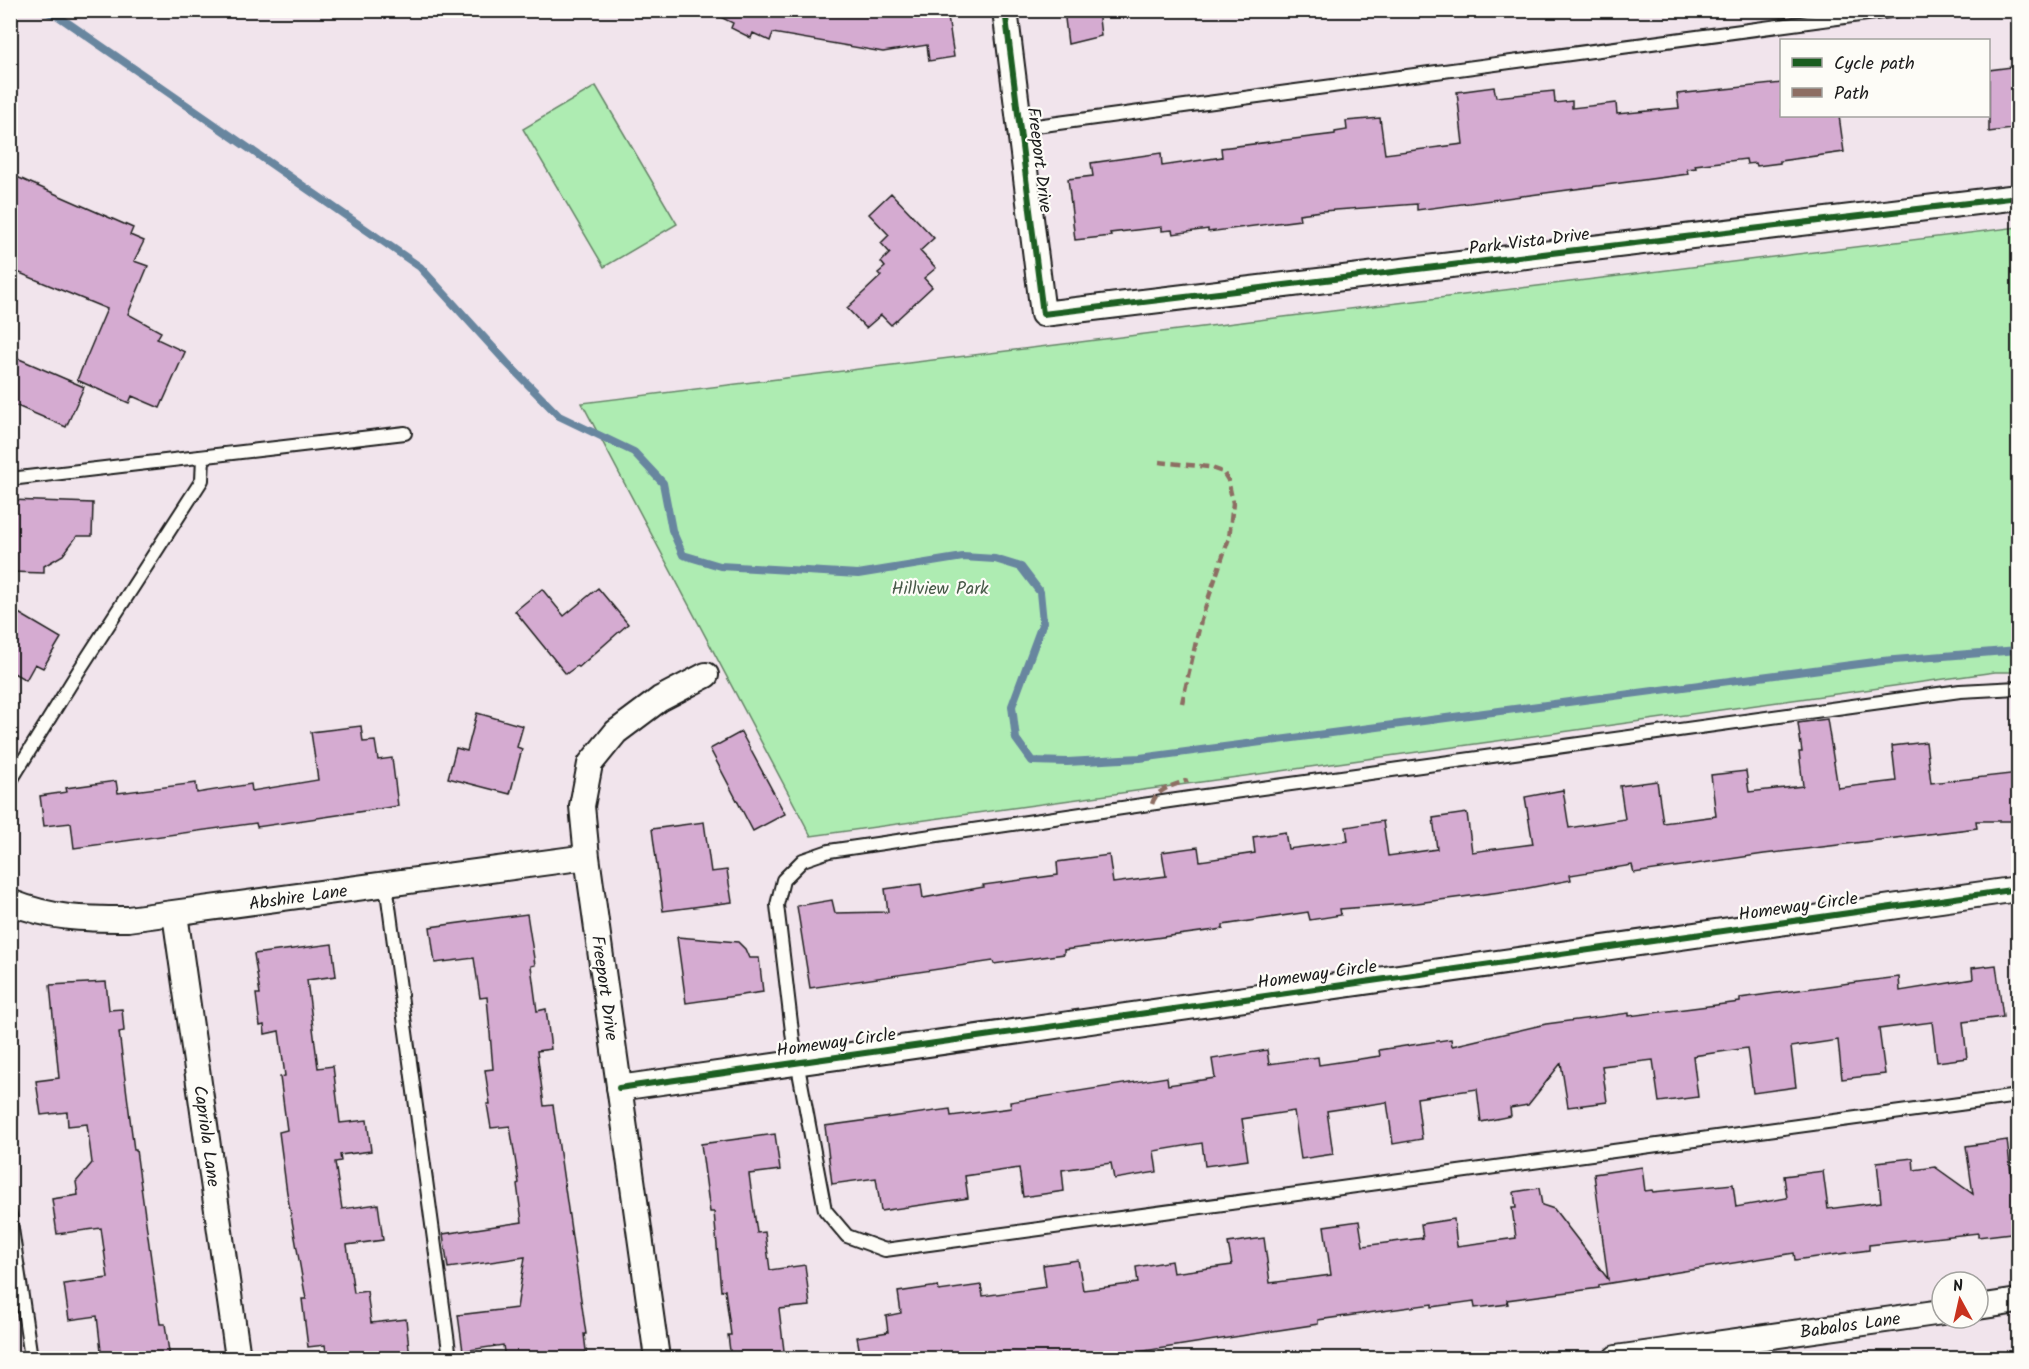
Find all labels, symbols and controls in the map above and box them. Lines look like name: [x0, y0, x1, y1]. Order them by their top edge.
legend: [1780, 39, 1990, 117]
text: Cycle path: [1834, 50, 1915, 79]
text: Path: [1834, 80, 1869, 109]
street label: Freeport Drive: [1018, 106, 1059, 215]
street label: Park Vista Drive: [1467, 221, 1591, 264]
park label: Hillview Park: [891, 575, 989, 604]
street label: Abshire Lane: [247, 877, 349, 920]
street label: Homeway Circle: [1737, 885, 1860, 930]
street label: Freeport Drive: [582, 934, 625, 1043]
street label: Homeway Circle: [1256, 953, 1379, 998]
street label: Homeway Circle: [775, 1021, 898, 1066]
street label: Capriola Lane: [184, 1084, 227, 1189]
north arrow: [1930, 1270, 1990, 1330]
text: N: [1951, 1274, 1965, 1300]
street label: Babalos Lane: [1798, 1305, 1902, 1348]

